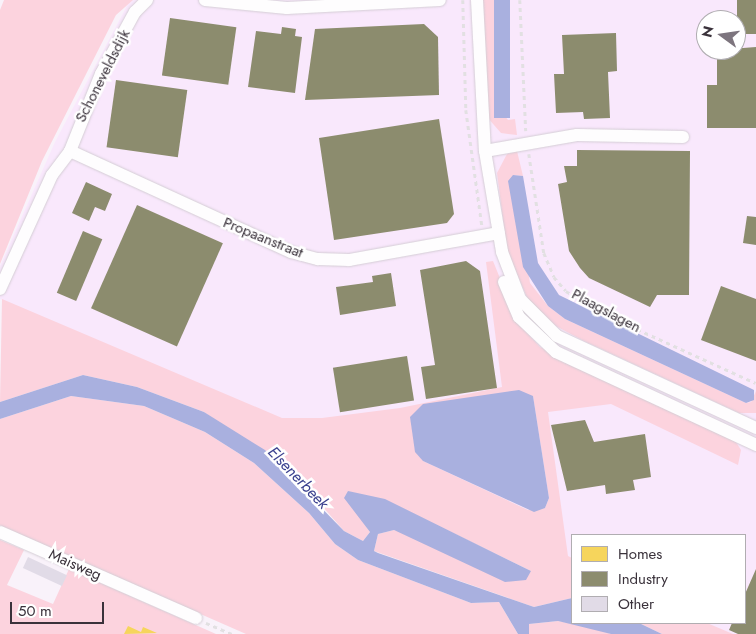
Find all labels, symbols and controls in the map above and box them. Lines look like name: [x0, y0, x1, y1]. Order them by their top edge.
north arrow: [696, 10, 746, 60]
text: N: [696, 24, 718, 39]
street label: Schoneveldsdijk: [72, 27, 134, 125]
street label: Propaanstraat: [220, 214, 306, 262]
street label: Plaagslagen: [568, 285, 644, 337]
water label: Elsenerbeek: [263, 443, 333, 513]
legend: [571, 534, 746, 624]
text: Homes: [618, 543, 662, 565]
street label: Maisweg: [46, 545, 104, 585]
text: Industry: [618, 568, 668, 590]
scale bar: [12, 592, 106, 624]
text: Other: [618, 593, 654, 615]
text: 50 m: [18, 600, 52, 622]

